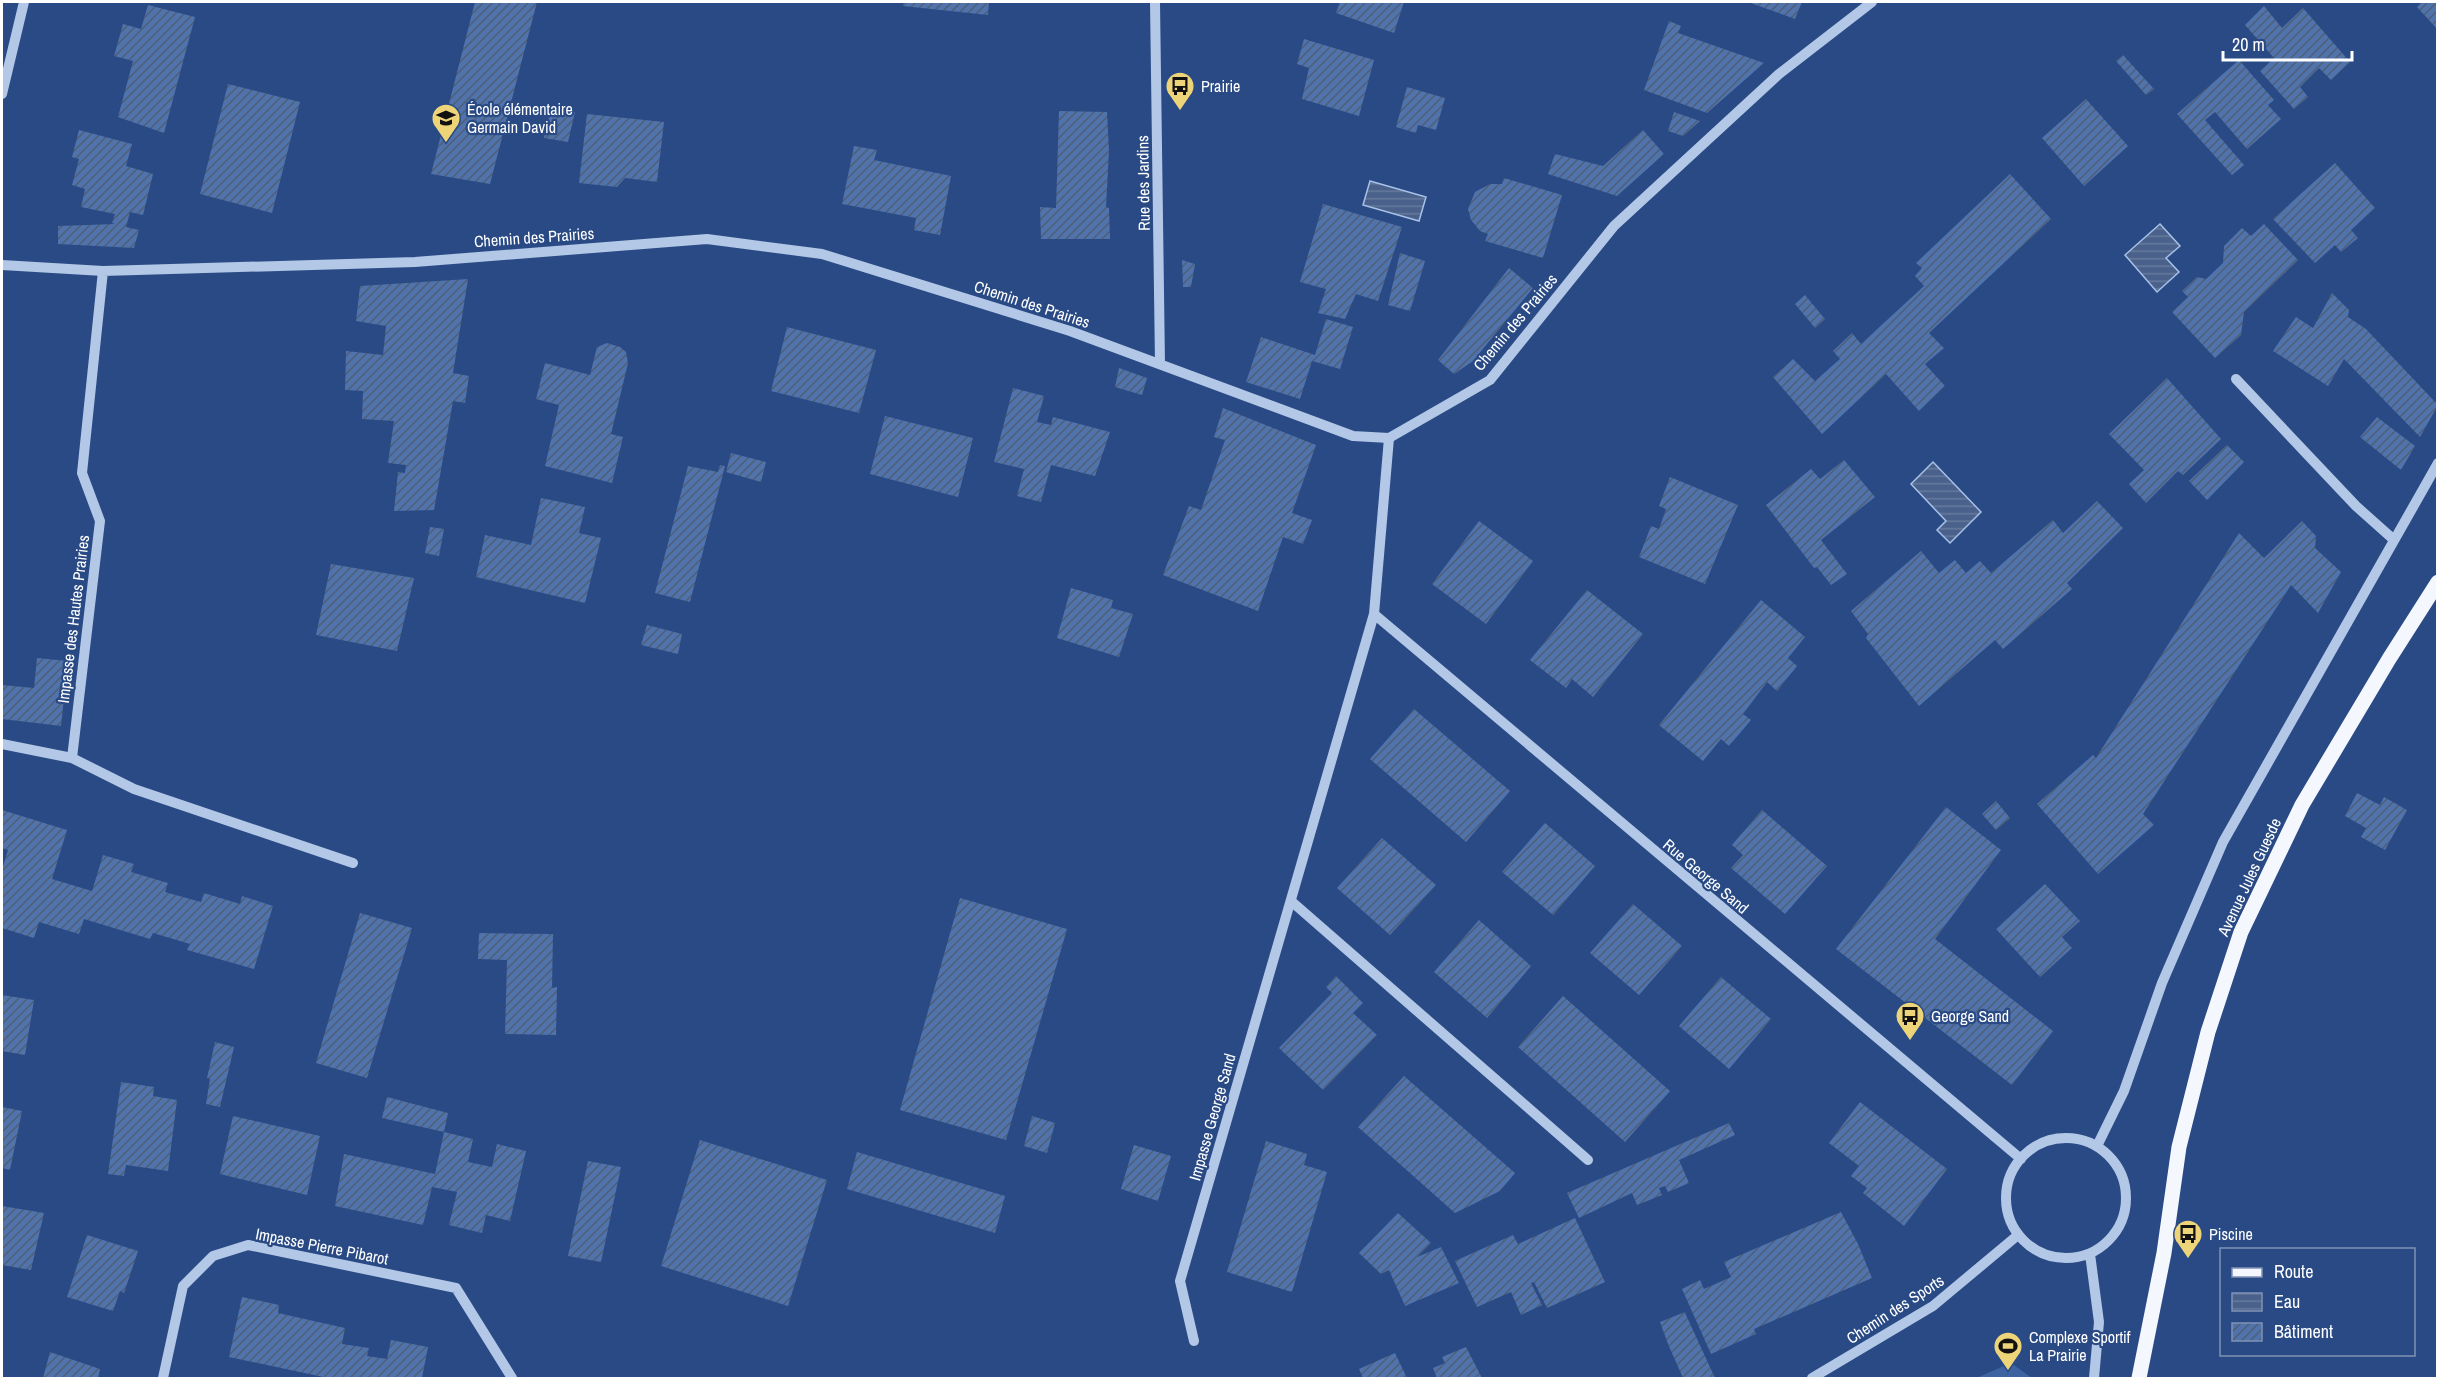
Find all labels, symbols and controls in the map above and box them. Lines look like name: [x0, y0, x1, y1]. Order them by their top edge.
scale bar: [2223, 24, 2352, 62]
text: 20 m: [2232, 32, 2265, 57]
bus stop icon: Prairie: [1164, 70, 1196, 112]
place label: Prairie: [1201, 75, 1240, 97]
place label: École élémentaire Germain David: [467, 98, 573, 138]
school or university icon: École élémentaire Germain David: [430, 102, 462, 144]
street label: Rue des Jardins: [1131, 135, 1155, 231]
street label: Chemin des Prairies: [473, 222, 595, 252]
street label: Chemin des Prairies: [1468, 269, 1562, 375]
street label: Chemin des Prairies: [971, 275, 1093, 333]
street label: Impasse des Hautes Prairies: [52, 534, 94, 704]
street label: Avenue Jules Guesde: [2212, 814, 2286, 941]
street label: Rue George Sand: [1658, 834, 1754, 918]
bus stop icon: George Sand: [1894, 1000, 1926, 1042]
place label: George Sand: [1931, 1005, 2009, 1027]
street label: Impasse George Sand: [1183, 1051, 1241, 1183]
bus stop icon: Piscine: [2172, 1218, 2204, 1260]
street label: Impasse Pierre Pibarot: [254, 1222, 391, 1270]
place label: Piscine: [2209, 1223, 2253, 1245]
legend: [2220, 1248, 2415, 1356]
text: Route: [2274, 1259, 2313, 1284]
street label: Chemin des Sports: [1842, 1269, 1948, 1349]
text: Eau: [2274, 1289, 2300, 1314]
text: Bâtiment: [2274, 1319, 2333, 1344]
place label: Complexe Sportif La Prairie: [2029, 1326, 2131, 1366]
sports icon: Complexe Sportif La Prairie: [1992, 1330, 2024, 1372]

